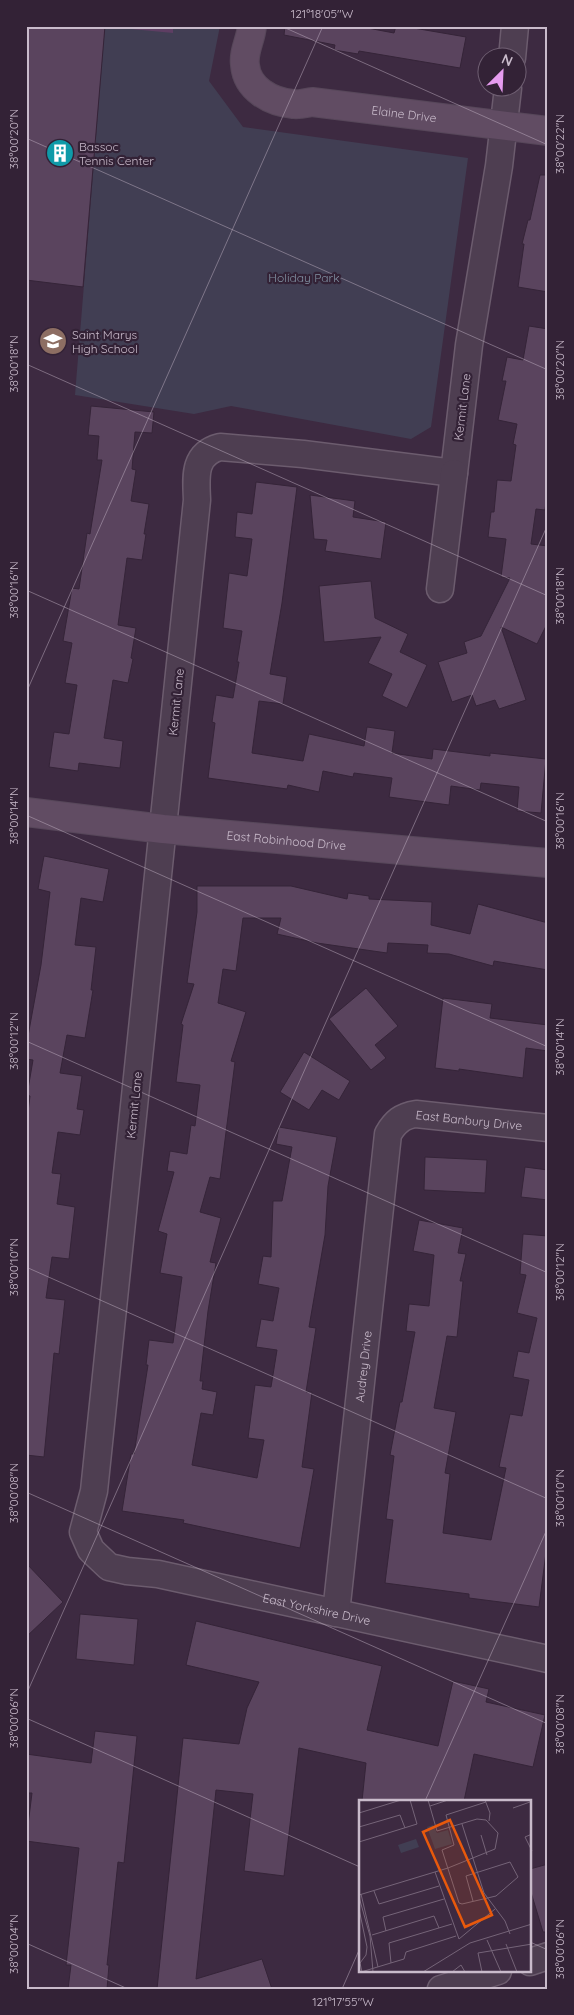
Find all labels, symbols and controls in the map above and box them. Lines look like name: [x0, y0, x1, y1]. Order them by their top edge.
text: 121°18'05"W: [291, 6, 354, 21]
north arrow: [476, 48, 526, 98]
text: N: [499, 50, 516, 70]
street label: Elaine Drive: [371, 102, 438, 125]
text: 38°00'20"N: [6, 109, 21, 169]
text: 38°00'22"N: [552, 114, 567, 174]
building icon: Bassoc Tennis Center: [45, 138, 75, 168]
place label: Bassoc Tennis Center: [79, 139, 154, 168]
park label: Holiday Park: [268, 270, 340, 285]
school or university icon: Saint Marys High School: [38, 326, 68, 356]
place label: Saint Marys High School: [72, 327, 138, 356]
text: 38°00'18"N: [6, 335, 21, 393]
text: 38°00'20"N: [552, 340, 567, 400]
street label: Kermit Lane: [450, 372, 474, 441]
text: 38°00'16"N: [6, 561, 21, 619]
text: 38°00'18"N: [552, 567, 567, 625]
street label: Kermit Lane: [165, 667, 187, 736]
text: 38°00'14"N: [6, 787, 21, 845]
text: 38°00'16"N: [552, 792, 567, 850]
street label: East Robinhood Drive: [226, 827, 347, 853]
text: 38°00'12"N: [6, 1012, 21, 1070]
text: 38°00'14"N: [552, 1018, 567, 1076]
street label: Kermit Lane: [123, 1070, 145, 1139]
street label: East Banbury Drive: [415, 1107, 523, 1133]
text: 38°00'10"N: [6, 1238, 21, 1296]
text: 38°00'12"N: [552, 1243, 567, 1301]
street label: Audrey Drive: [351, 1330, 374, 1403]
text: 38°00'08"N: [6, 1463, 21, 1523]
text: 38°00'10"N: [552, 1469, 567, 1527]
street label: East Yorkshire Drive: [261, 1590, 372, 1628]
text: 38°00'06"N: [6, 1688, 21, 1748]
text: 38°00'08"N: [552, 1694, 567, 1754]
inset map: [359, 1800, 532, 1972]
text: 38°00'04"N: [6, 1914, 21, 1974]
text: 38°00'06"N: [552, 1919, 567, 1979]
text: 121°17'55"W: [312, 1994, 374, 2009]

